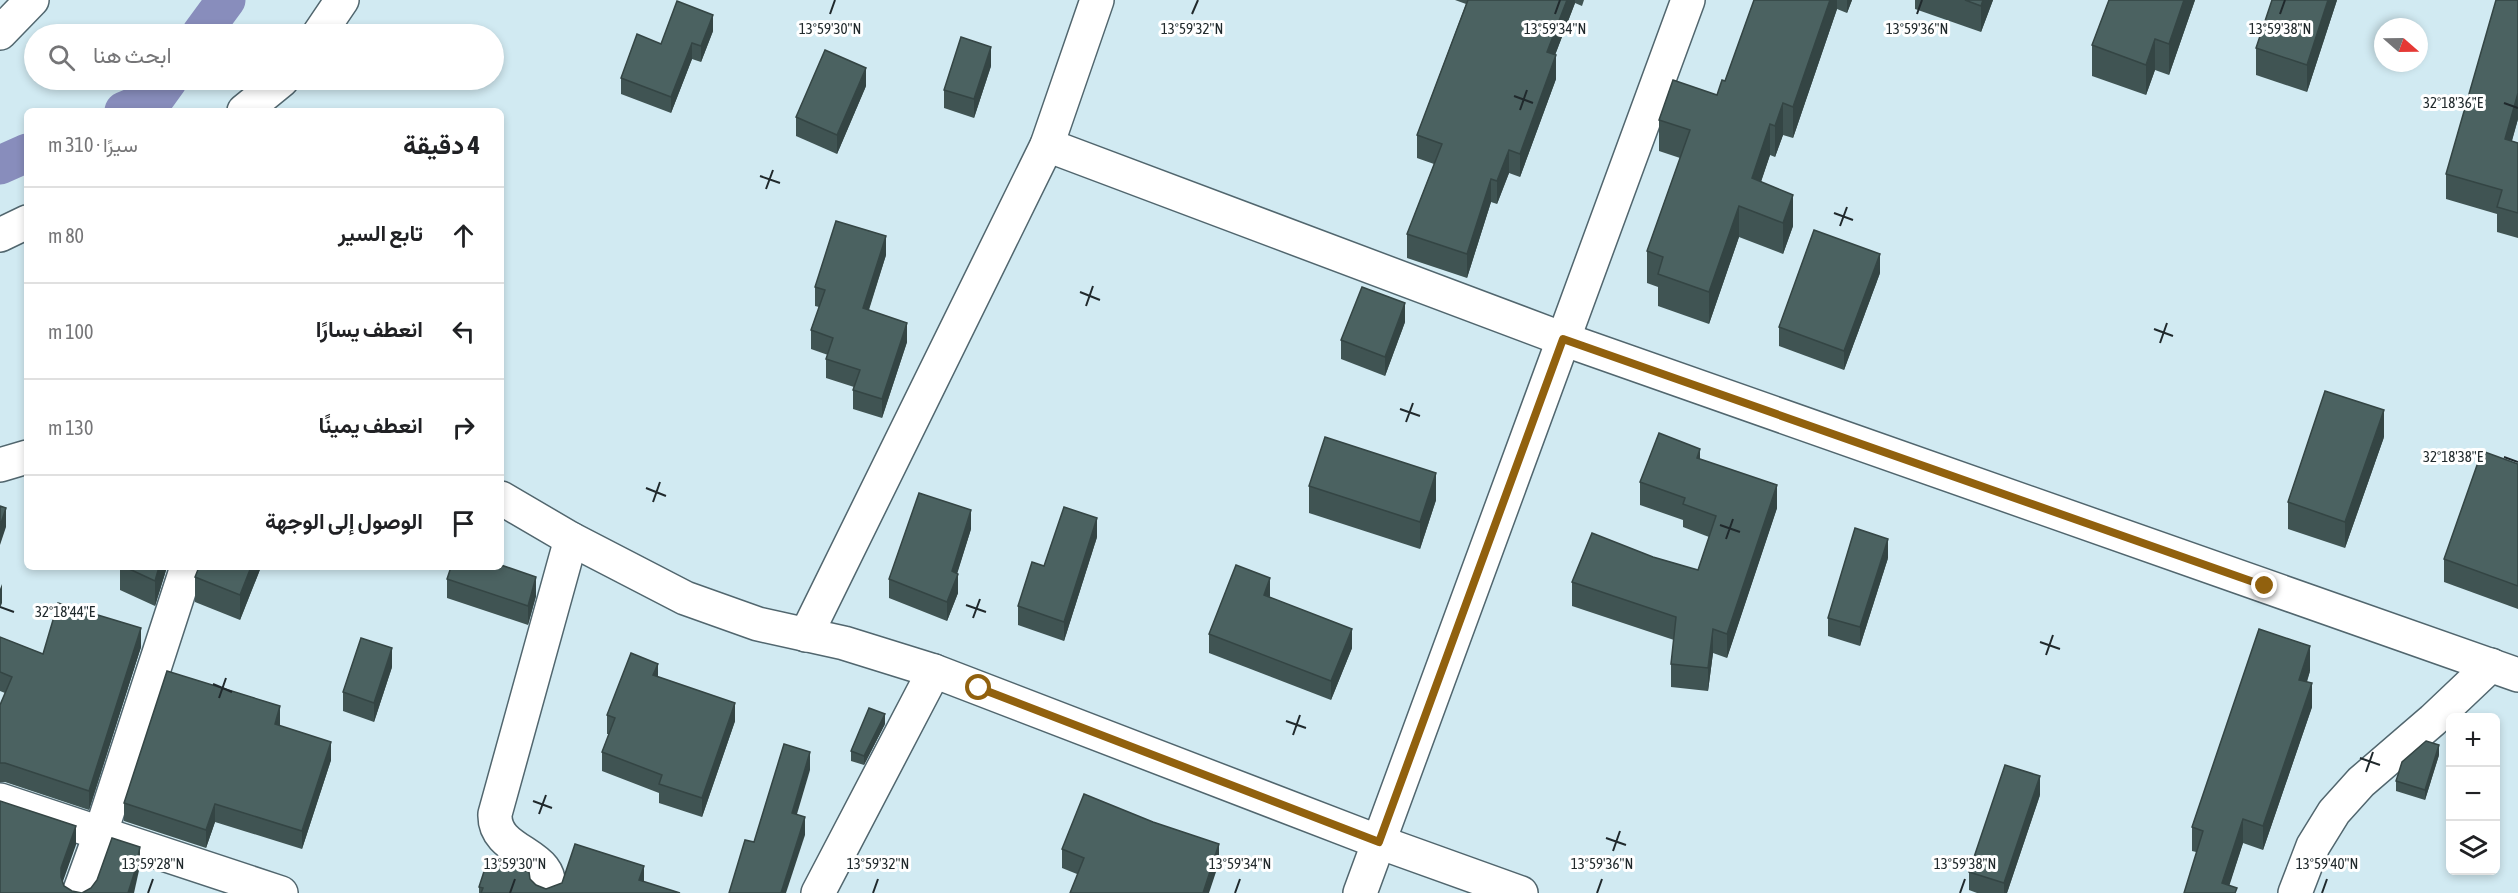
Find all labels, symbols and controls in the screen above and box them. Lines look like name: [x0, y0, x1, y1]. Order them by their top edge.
north arrow: [2374, 18, 2428, 72]
text: 13°59'30"N: [799, 20, 861, 37]
text: 13°59'32"N: [1161, 20, 1223, 37]
text: 13°59'34"N: [1524, 20, 1586, 37]
text: 13°59'36"N: [1886, 20, 1948, 37]
text: 13°59'38"N: [2249, 20, 2311, 37]
search box: [24, 24, 504, 90]
icon: search: [45, 41, 78, 74]
text: ابحث هنا: [93, 42, 172, 68]
text: 32°18'36"E: [2423, 94, 2484, 111]
text: 4 دقيقة: [403, 130, 480, 160]
text: سيرًا · 310 m: [48, 133, 138, 156]
icon: ahead: [447, 219, 480, 252]
text: تابع السير: [338, 220, 423, 246]
text: 80 m: [48, 224, 84, 247]
icon: left: [447, 315, 480, 348]
text: انعطف يسارًا: [316, 316, 423, 342]
text: 100 m: [48, 320, 93, 343]
icon: right: [447, 411, 480, 444]
text: انعطف يمينًا: [319, 412, 423, 438]
text: 130 m: [48, 416, 93, 439]
text: 32°18'38"E: [2423, 448, 2484, 465]
icon: arrive: [447, 507, 480, 540]
text: الوصول إلى الوجهة: [265, 508, 423, 534]
route end: [2251, 572, 2277, 598]
text: 32°18'44"E: [35, 603, 96, 620]
route start: [965, 674, 991, 700]
map controls: [2446, 713, 2500, 875]
button: +: [2446, 713, 2500, 767]
button: −: [2446, 767, 2500, 821]
button: layers: [2446, 821, 2500, 875]
text: 13°59'28"N: [122, 855, 184, 872]
text: 13°59'30"N: [484, 855, 546, 872]
text: 13°59'32"N: [847, 855, 909, 872]
text: 13°59'34"N: [1209, 855, 1271, 872]
text: 13°59'36"N: [1571, 855, 1633, 872]
text: 13°59'38"N: [1934, 855, 1996, 872]
text: 13°59'40"N: [2296, 855, 2358, 872]

